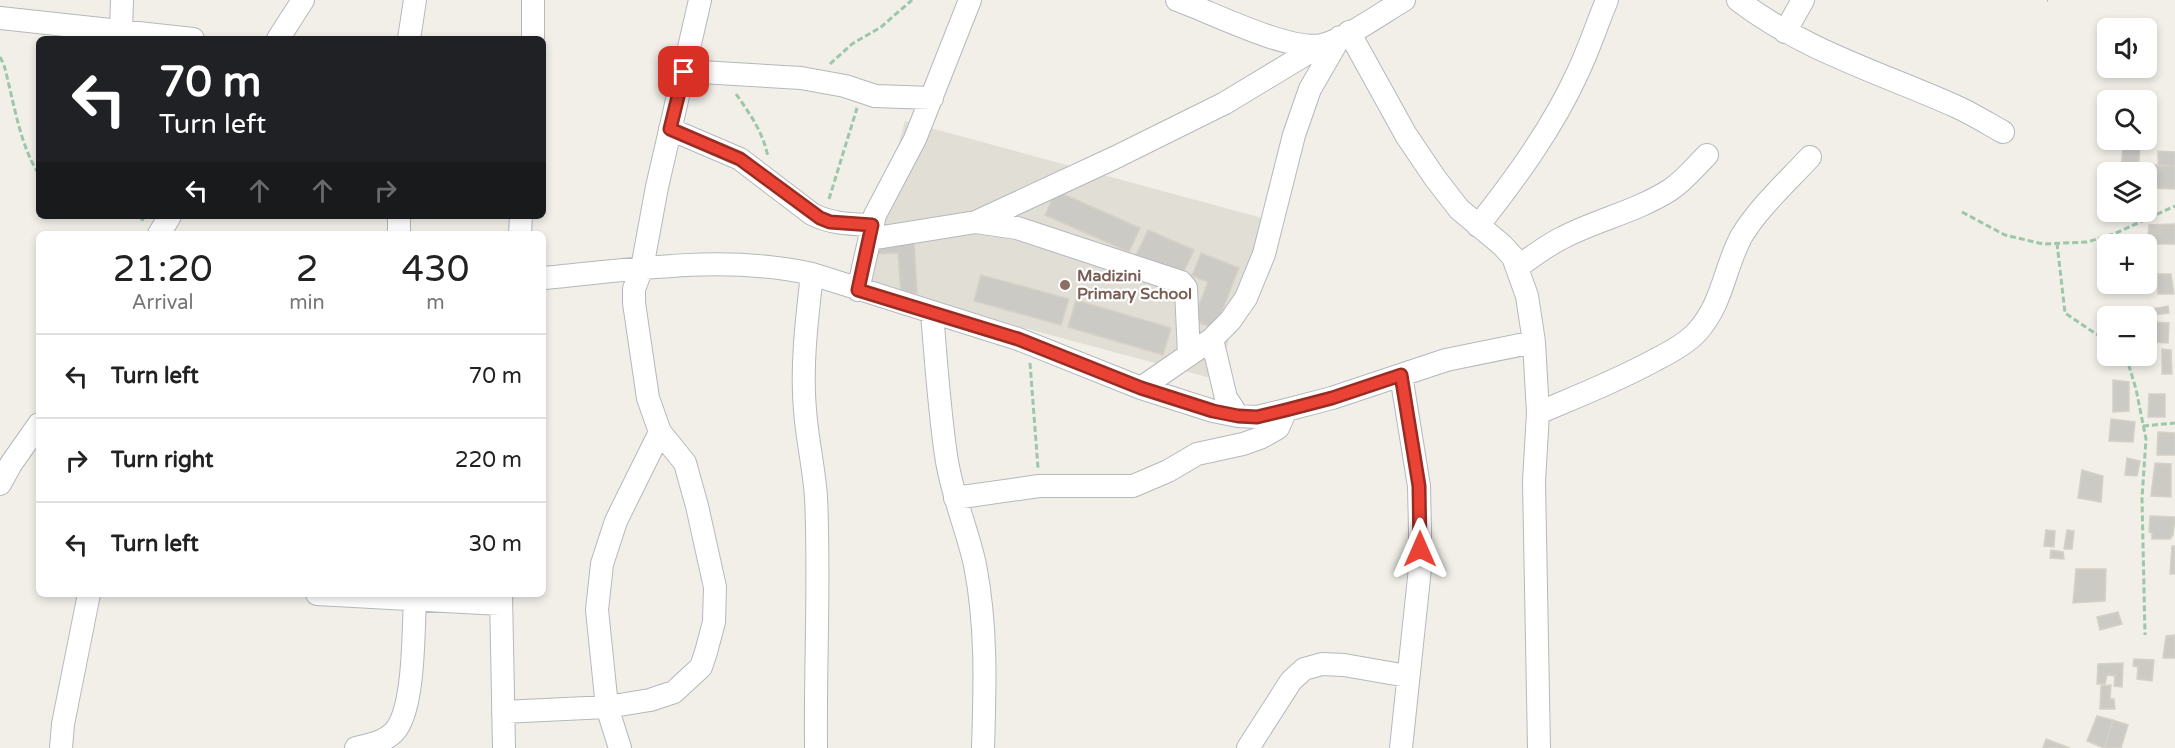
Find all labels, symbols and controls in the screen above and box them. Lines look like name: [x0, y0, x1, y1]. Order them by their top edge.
map controls: [2097, 18, 2157, 366]
button: sound: [2097, 18, 2157, 78]
pin: [658, 46, 709, 97]
icon: arrive: [667, 55, 700, 88]
text: 70 m: [159, 57, 261, 108]
icon: left: [60, 60, 138, 138]
button: search: [2097, 90, 2157, 150]
text: Turn left: [159, 108, 266, 141]
button: layers: [2097, 162, 2157, 222]
icon: left: [180, 174, 213, 207]
icon: ahead: [243, 174, 276, 207]
icon: ahead: [306, 174, 339, 207]
icon: right: [369, 174, 402, 207]
button: +: [2097, 234, 2157, 294]
text: 21:20: [113, 248, 213, 291]
text: 2: [296, 248, 318, 291]
text: 430: [401, 248, 469, 291]
place label: Madizini Primary School: [1077, 266, 1192, 304]
marker: Madizini Primary School: [1058, 278, 1072, 292]
text: Arrival: [132, 291, 194, 315]
text: min: [289, 291, 325, 315]
text: m: [426, 291, 445, 315]
button: −: [2097, 306, 2157, 366]
icon: left: [60, 360, 93, 393]
text: Turn left: [111, 363, 199, 389]
text: 70 m: [468, 363, 522, 389]
icon: right: [60, 444, 93, 477]
text: Turn right: [111, 447, 213, 473]
text: 220 m: [455, 447, 522, 473]
position arrow: [1388, 517, 1452, 581]
icon: left: [60, 528, 93, 561]
text: Turn left: [111, 531, 199, 557]
text: 30 m: [468, 531, 522, 557]

